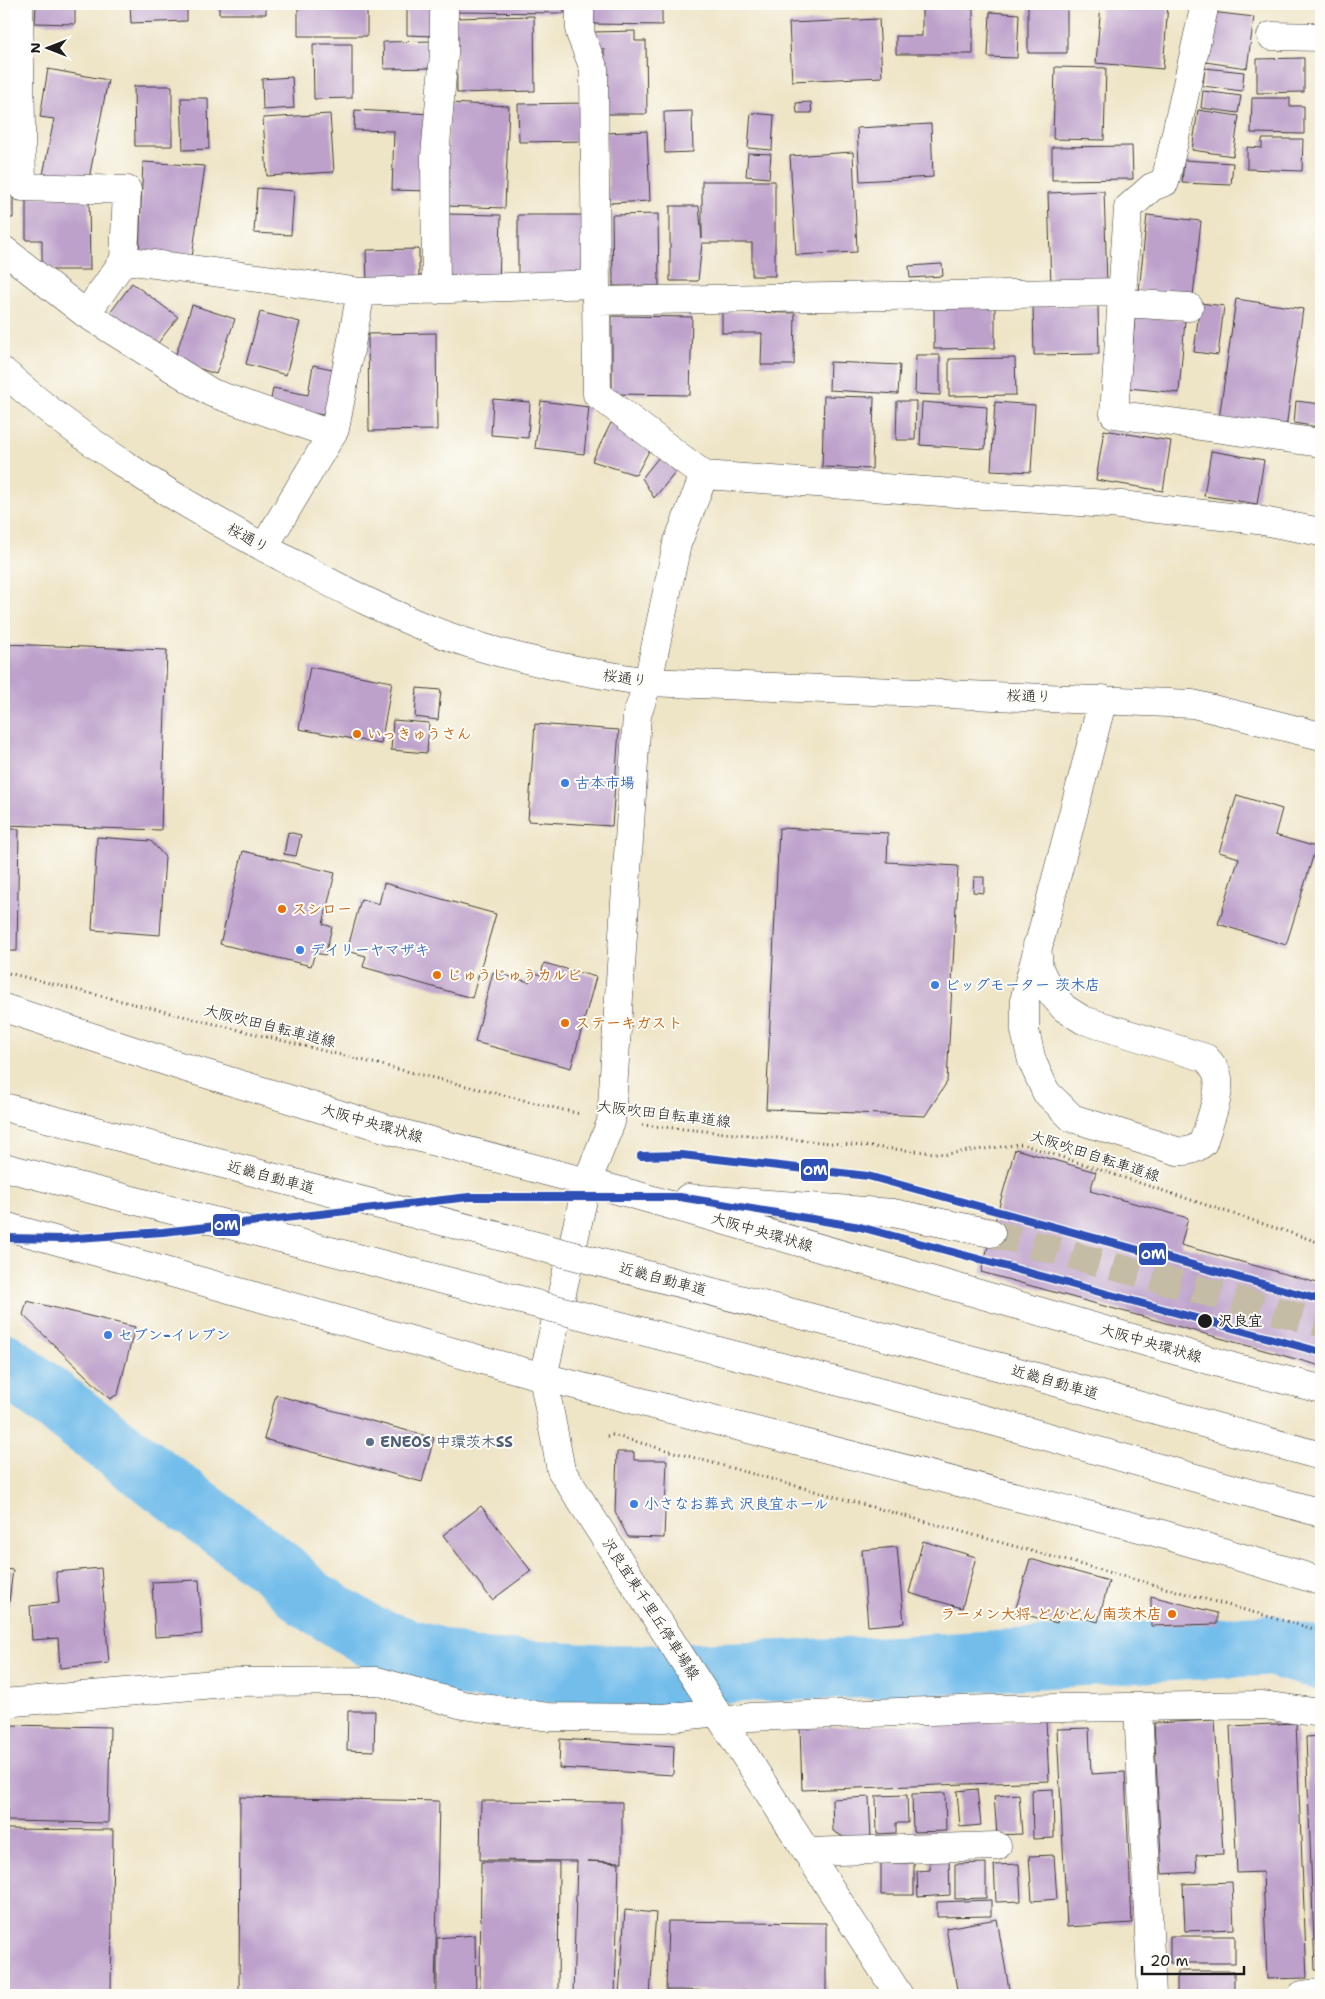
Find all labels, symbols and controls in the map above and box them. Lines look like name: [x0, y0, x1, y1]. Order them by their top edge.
north arrow: [22, 22, 72, 72]
text: N: [26, 42, 44, 54]
street label: 桜通り: [223, 518, 273, 558]
street label: 桜通り: [601, 665, 649, 691]
street label: 桜通り: [1006, 685, 1052, 707]
place label: いっきゅうさん: [367, 724, 471, 744]
marker: いっきゅうさん: [351, 728, 363, 740]
place label: 古本市場: [575, 773, 635, 793]
marker: 古本市場: [559, 777, 571, 789]
place label: スシロー: [292, 899, 352, 919]
marker: スシロー: [276, 903, 288, 915]
place label: デイリーヤマザキ: [310, 940, 430, 960]
marker: デイリーヤマザキ: [294, 944, 306, 956]
place label: じゅうじゅうカルビ: [447, 965, 582, 985]
marker: じゅうじゅうカルビ: [431, 969, 443, 981]
place label: ビッグモーター 茨木店: [945, 975, 1100, 995]
marker: ビッグモーター 茨木店: [929, 979, 941, 991]
street label: 大阪吹田自転車道線: [202, 1000, 338, 1052]
place label: ステーキガスト: [575, 1013, 682, 1033]
marker: ステーキガスト: [559, 1017, 571, 1029]
street label: 大阪吹田自転車道線: [596, 1096, 732, 1132]
street label: 大阪中央環状線: [319, 1099, 425, 1147]
street label: 大阪吹田自転車道線: [1028, 1126, 1162, 1186]
street label: 近畿自動車道: [225, 1156, 317, 1198]
line badge: OM: [800, 1158, 829, 1182]
text: OM: [803, 1161, 828, 1179]
street label: 大阪中央環状線: [709, 1208, 815, 1256]
line badge: OM: [212, 1213, 241, 1237]
text: OM: [214, 1216, 239, 1234]
line badge: OM: [1138, 1242, 1167, 1266]
text: OM: [1141, 1245, 1166, 1263]
street label: 近畿自動車道: [617, 1258, 709, 1300]
place label: 沢良宜: [1218, 1311, 1263, 1331]
marker: 沢良宜: [1196, 1312, 1214, 1330]
street label: 大阪中央環状線: [1098, 1319, 1204, 1367]
place label: セブン-イレブン: [118, 1325, 231, 1345]
marker: セブン-イレブン: [102, 1329, 114, 1341]
street label: 近畿自動車道: [1009, 1360, 1101, 1404]
place label: ENEOS 中環茨木SS: [380, 1432, 513, 1452]
marker: ENEOS 中環茨木SS: [364, 1436, 376, 1448]
place label: 小さなお葬式 沢良宜ホール: [644, 1494, 829, 1514]
marker: 小さなお葬式 沢良宜ホール: [628, 1498, 640, 1510]
street label: 沢良宜東千里丘停車場線: [598, 1534, 704, 1684]
place label: ラーメン大将 どんどん 南茨木店: [940, 1604, 1162, 1624]
marker: ラーメン大将 どんどん 南茨木店: [1166, 1608, 1178, 1620]
scale bar: [1142, 1944, 1245, 1976]
text: 20 m: [1150, 1951, 1189, 1971]

